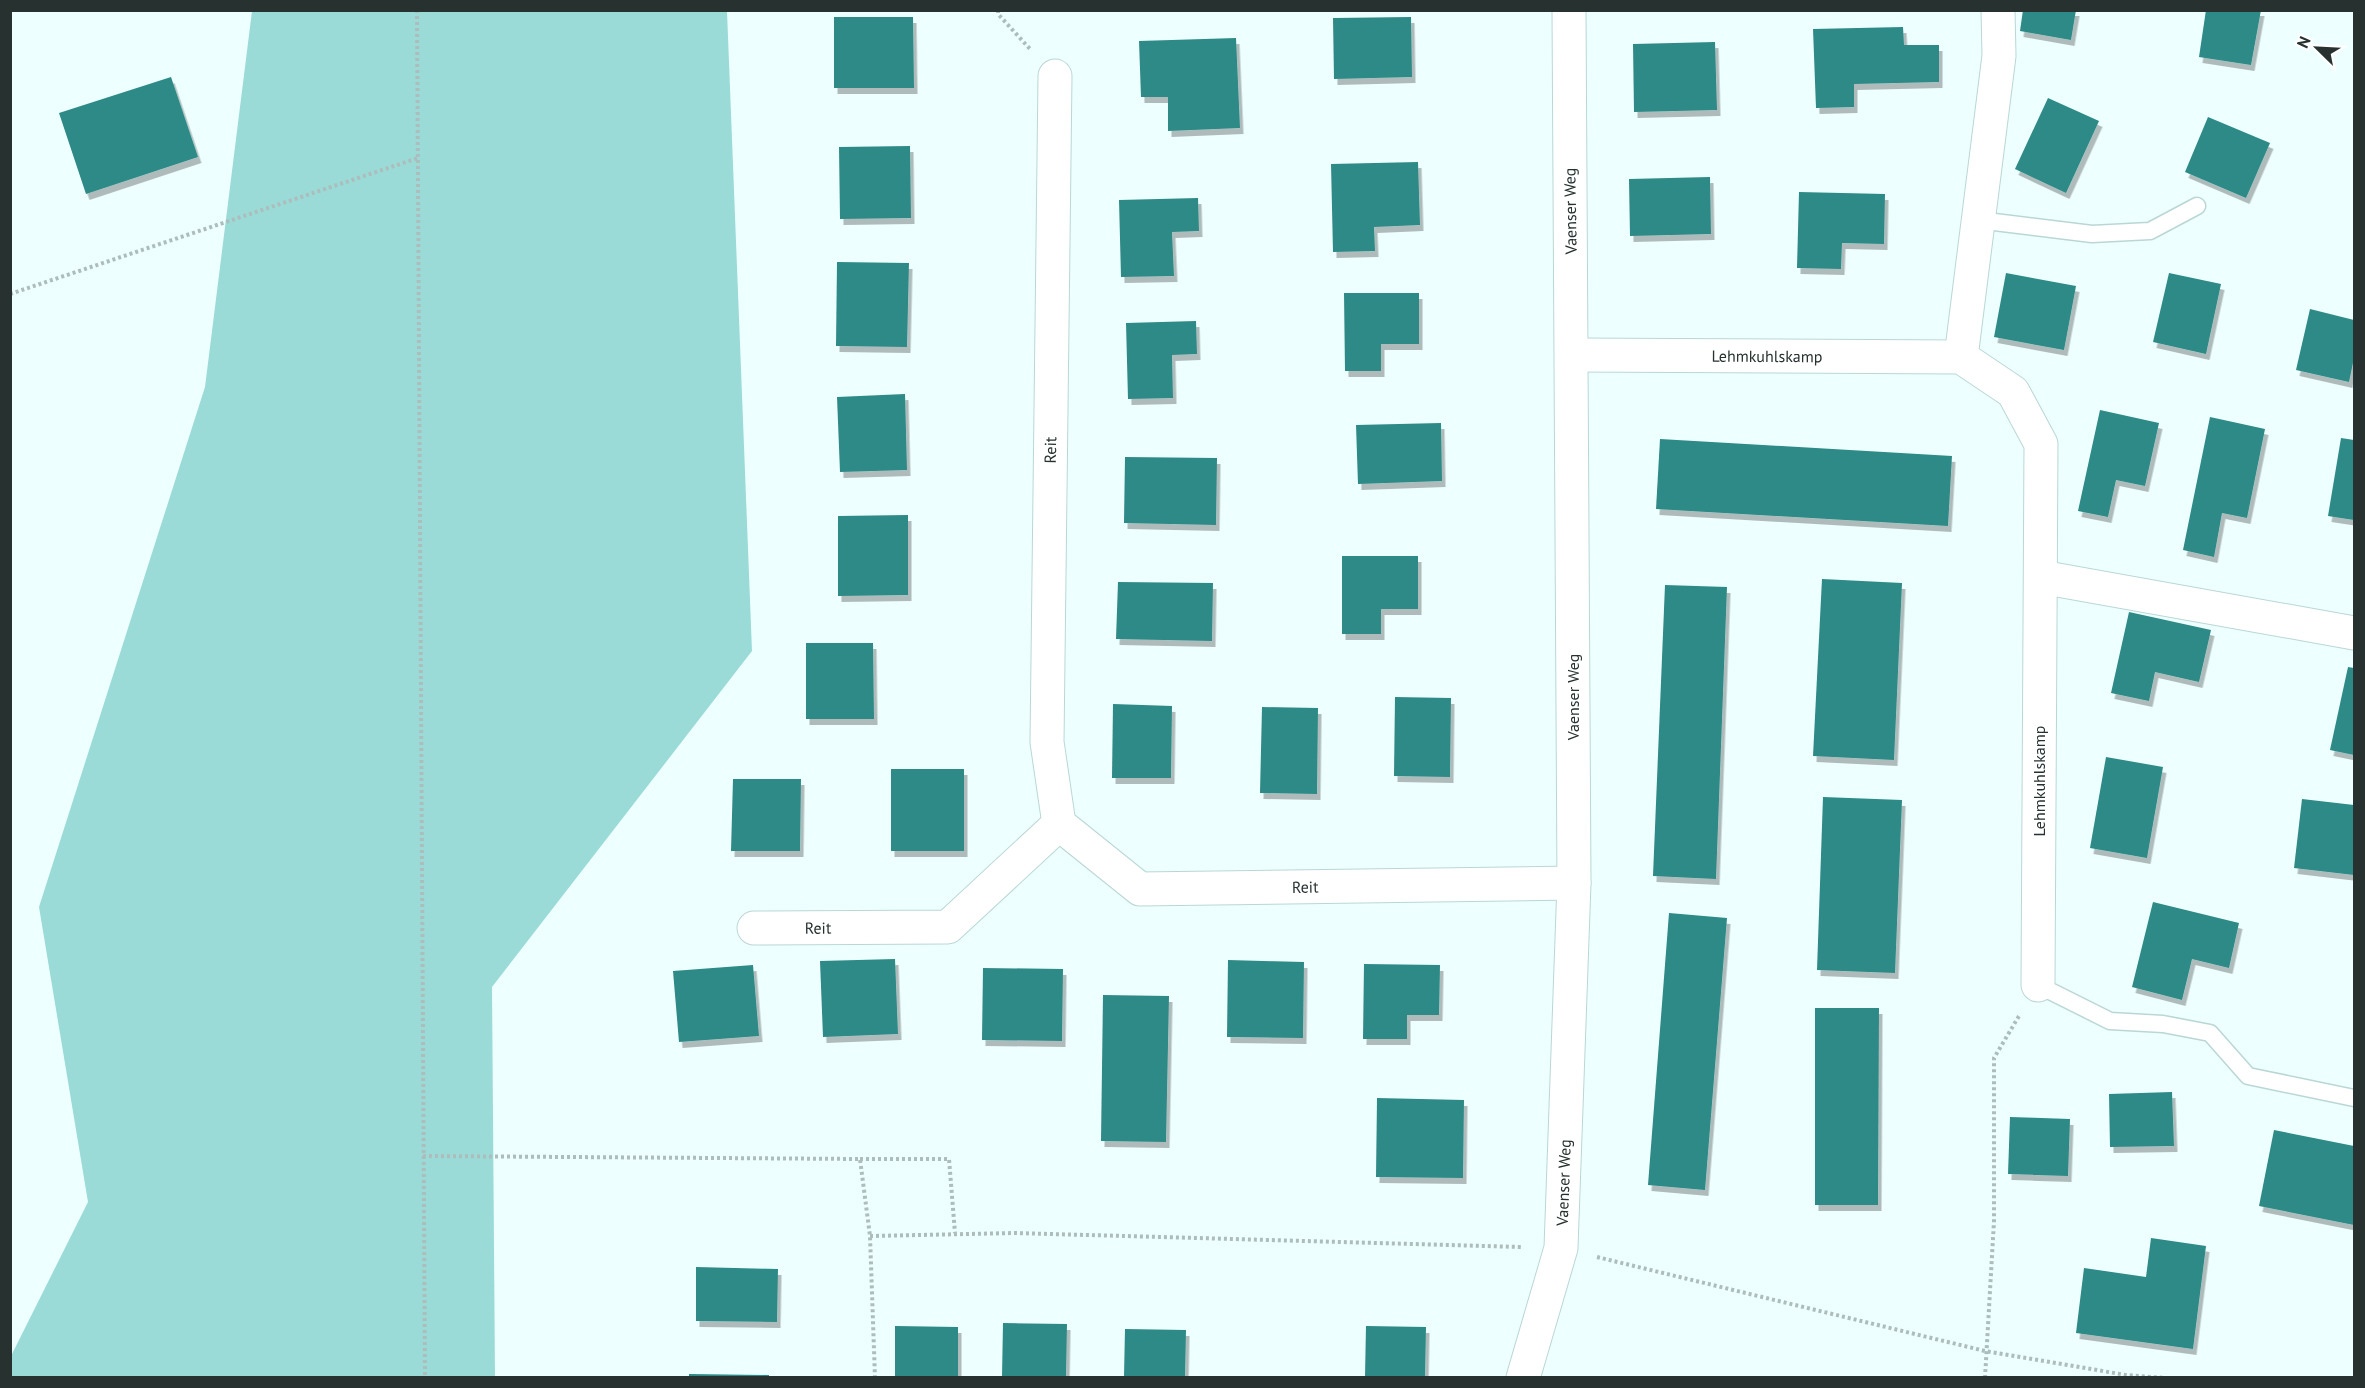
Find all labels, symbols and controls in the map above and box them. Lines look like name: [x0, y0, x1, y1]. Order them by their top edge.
north arrow: [2287, 18, 2347, 78]
text: N: [2292, 33, 2315, 51]
street label: Vaenser Weg: [1559, 168, 1581, 255]
street label: Lehmkuhlskamp: [1711, 346, 1823, 366]
street label: Reit: [1040, 436, 1060, 463]
street label: Vaenser Weg: [1563, 654, 1583, 741]
street label: Lehmkuhlskamp: [2029, 726, 2049, 836]
street label: Reit: [1292, 877, 1319, 897]
street label: Reit: [805, 918, 832, 938]
street label: Vaenser Weg: [1552, 1139, 1575, 1227]

